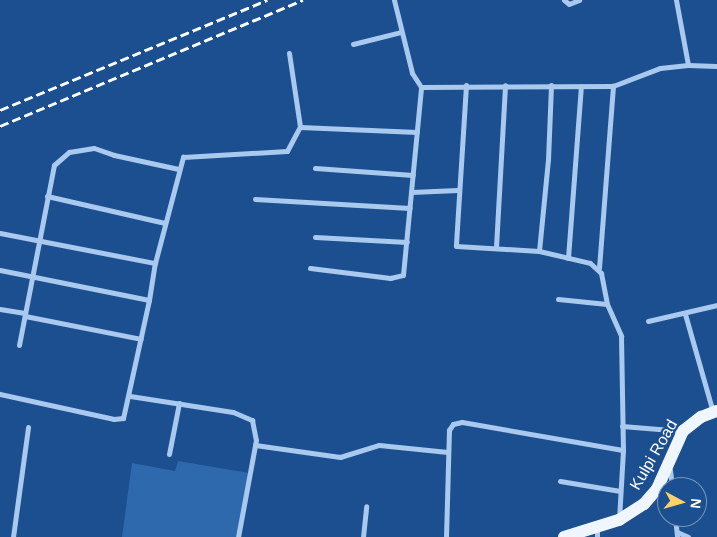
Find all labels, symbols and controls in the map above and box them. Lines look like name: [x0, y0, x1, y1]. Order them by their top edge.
street label: Kulpi Road: [626, 416, 682, 494]
north arrow: [657, 477, 707, 527]
text: N: [687, 498, 704, 509]

